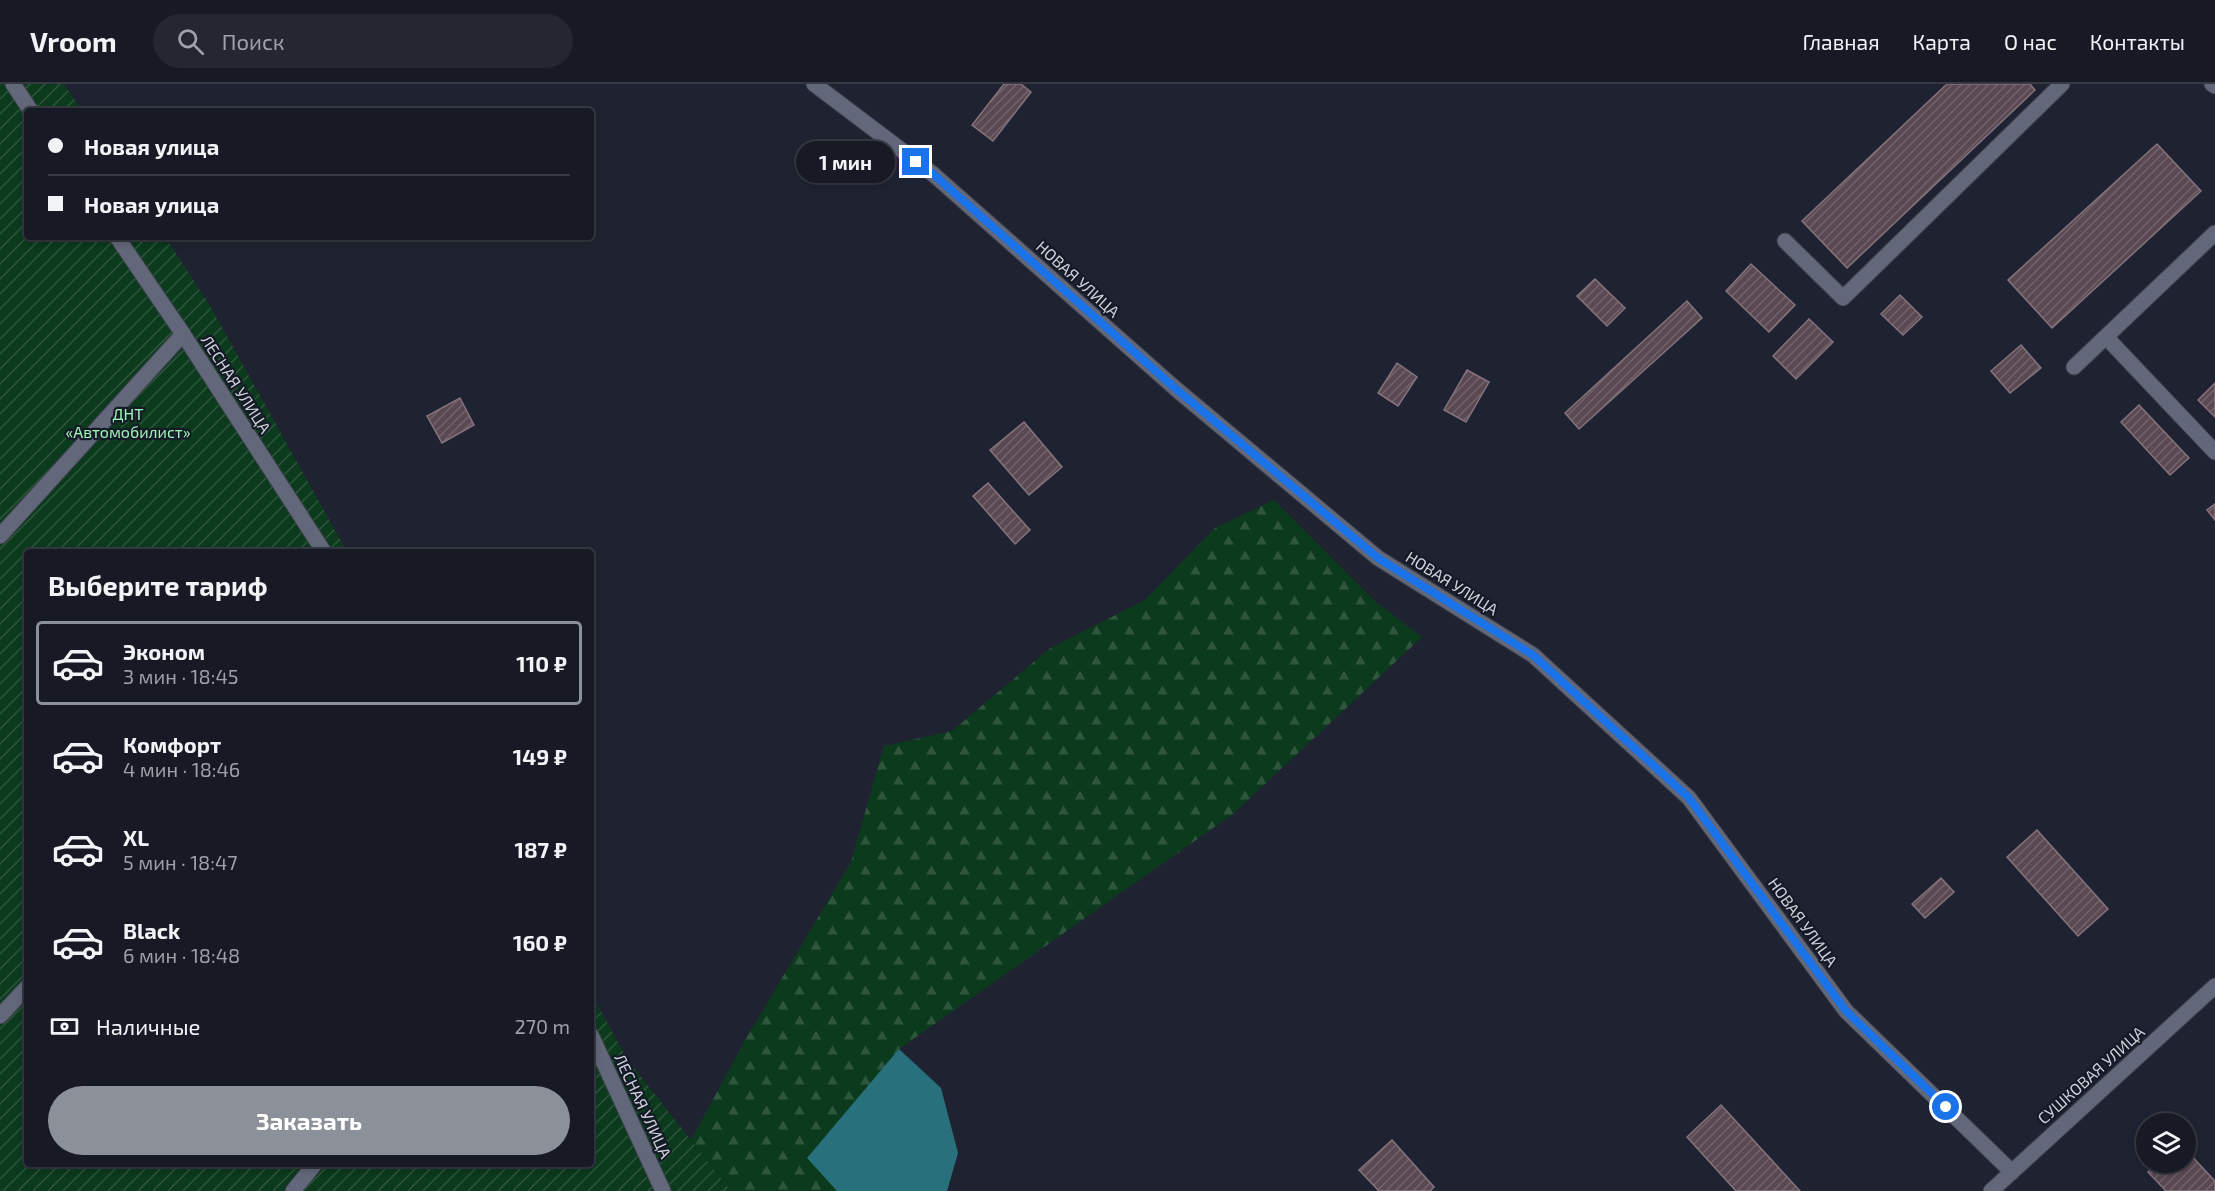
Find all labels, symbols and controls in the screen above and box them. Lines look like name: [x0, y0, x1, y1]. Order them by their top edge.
search box: [153, 14, 573, 68]
text: Vroom: [30, 24, 117, 58]
icon: search: [174, 25, 207, 58]
text: Поиск: [222, 28, 285, 54]
text: Главная: [1803, 29, 1880, 54]
text: Карта: [1913, 29, 1971, 54]
text: О нас: [2004, 29, 2057, 54]
text: Контакты: [2090, 29, 2185, 54]
text: Новая улица: [84, 133, 219, 159]
callout: 1 мин: [796, 141, 895, 183]
route end: [902, 148, 929, 175]
text: 1 мин: [819, 150, 872, 174]
text: Новая улица: [84, 191, 219, 217]
street label: НОВАЯ УЛИЦА: [1033, 236, 1124, 321]
street label: ЛЕСНАЯ УЛИЦА: [198, 331, 275, 436]
park label: ДНТ «Автомобилист»: [66, 404, 191, 441]
street label: НОВАЯ УЛИЦА: [1403, 547, 1502, 619]
text: Выберите тариф: [48, 569, 268, 601]
icon: car: [51, 636, 105, 690]
text: Эконом: [123, 638, 205, 664]
text: 110 ₽: [516, 650, 567, 676]
text: 3 мин · 18:45: [123, 664, 238, 688]
icon: car: [51, 729, 105, 783]
text: Комфорт: [123, 731, 221, 757]
text: 149 ₽: [513, 743, 567, 769]
text: 4 мин · 18:46: [123, 757, 240, 781]
icon: car: [51, 822, 105, 876]
text: XL: [123, 824, 149, 850]
text: 187 ₽: [514, 836, 567, 862]
text: 5 мин · 18:47: [123, 850, 238, 874]
street label: НОВАЯ УЛИЦА: [1765, 873, 1842, 970]
icon: car: [51, 915, 105, 969]
text: Black: [123, 917, 180, 943]
text: 160 ₽: [513, 929, 567, 955]
text: 6 мин · 18:48: [123, 943, 240, 967]
icon: cash: [48, 1010, 81, 1043]
text: Наличные: [96, 1013, 200, 1039]
text: 270 m: [514, 1014, 570, 1038]
street label: СУШКОВАЯ УЛИЦА: [2033, 1022, 2148, 1128]
street label: ЛЕСНАЯ УЛИЦА: [611, 1050, 676, 1161]
button: Заказать: [48, 1086, 570, 1155]
route start: [1932, 1093, 1959, 1120]
map controls: [2136, 1113, 2196, 1173]
button: layers: [2136, 1113, 2196, 1173]

